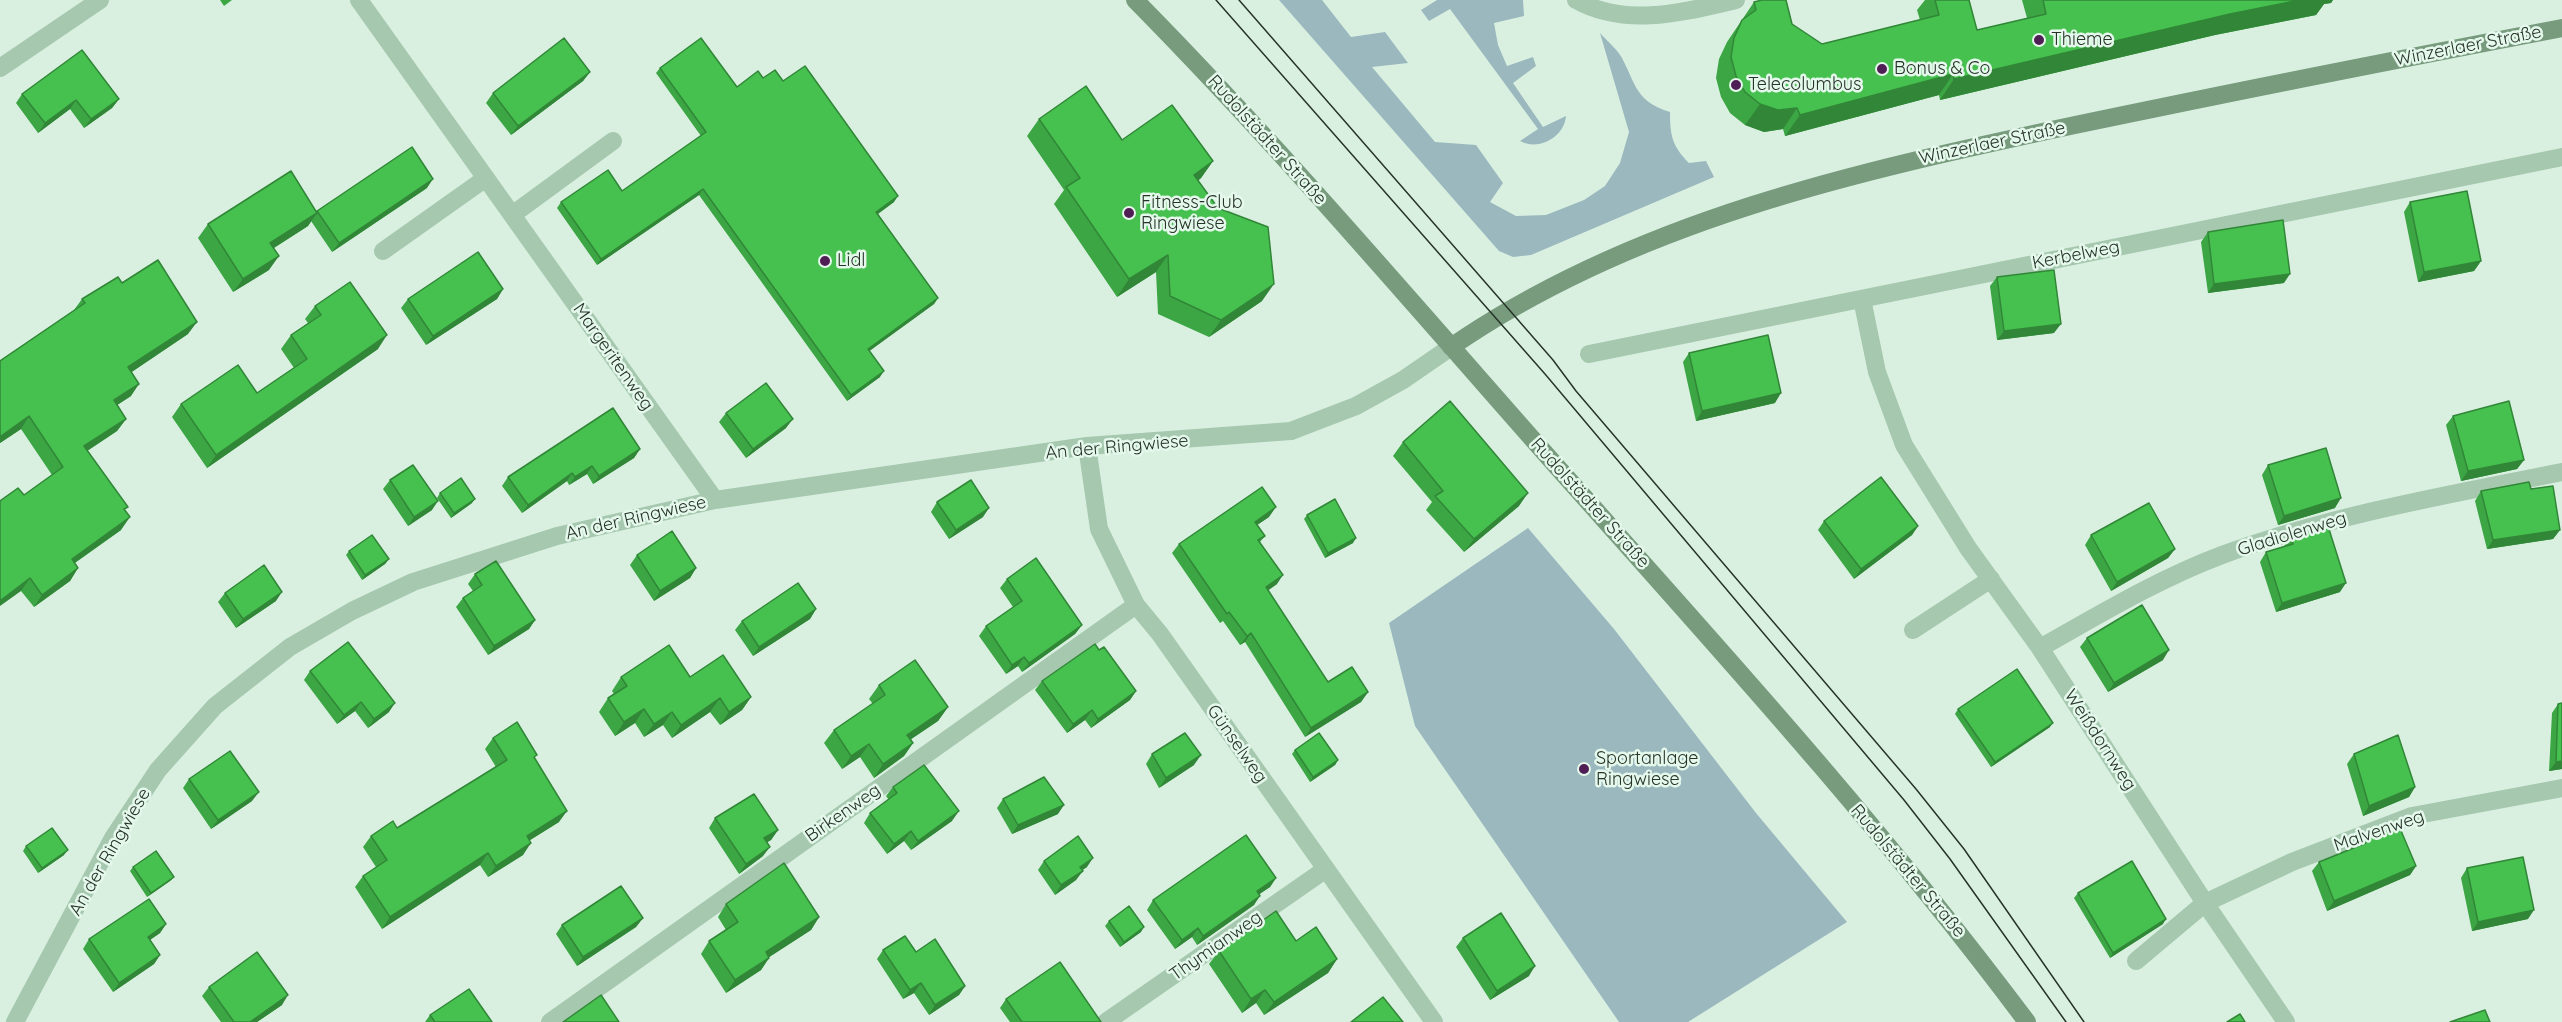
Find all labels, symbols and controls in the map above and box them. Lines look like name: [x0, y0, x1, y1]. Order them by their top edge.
street label: Winzerlaer Straße: [2393, 21, 2543, 71]
place label: Thieme: [2051, 29, 2113, 51]
marker: Thieme: [2032, 33, 2046, 47]
place label: Bonus & Co: [1894, 58, 1990, 80]
marker: Bonus & Co: [1875, 62, 1889, 76]
street label: Rudolstädter Straße: [1203, 71, 1331, 209]
place label: Telecolumbus: [1748, 74, 1862, 96]
marker: Telecolumbus: [1729, 78, 1743, 92]
street label: Winzerlaer Straße: [1917, 117, 2067, 169]
place label: Fitness-Club Ringwiese: [1141, 192, 1243, 234]
marker: Fitness-Club Ringwiese: [1122, 206, 1136, 220]
street label: Kerbelweg: [2030, 236, 2122, 274]
place label: Lidl: [837, 250, 865, 272]
marker: Lidl: [818, 254, 832, 268]
street label: Margeritenweg: [568, 299, 658, 415]
street label: An der Ringwiese: [1045, 430, 1189, 464]
street label: Rudolstädter Straße: [1526, 434, 1654, 572]
street label: An der Ringwiese: [564, 491, 708, 545]
street label: Gladiolenweg: [2235, 507, 2349, 561]
street label: Weißdornweg: [2059, 685, 2141, 795]
street label: Günselweg: [1202, 701, 1272, 787]
place label: Sportanlage Ringwiese: [1596, 748, 1698, 790]
marker: Sportanlage Ringwiese: [1577, 762, 1591, 776]
street label: Birkenweg: [801, 779, 885, 847]
street label: An der Ringwiese: [65, 784, 155, 920]
street label: Rudolstädter Straße: [1846, 800, 1970, 942]
street label: Malvenweg: [2331, 805, 2427, 857]
street label: Thymianweg: [1166, 906, 1266, 986]

